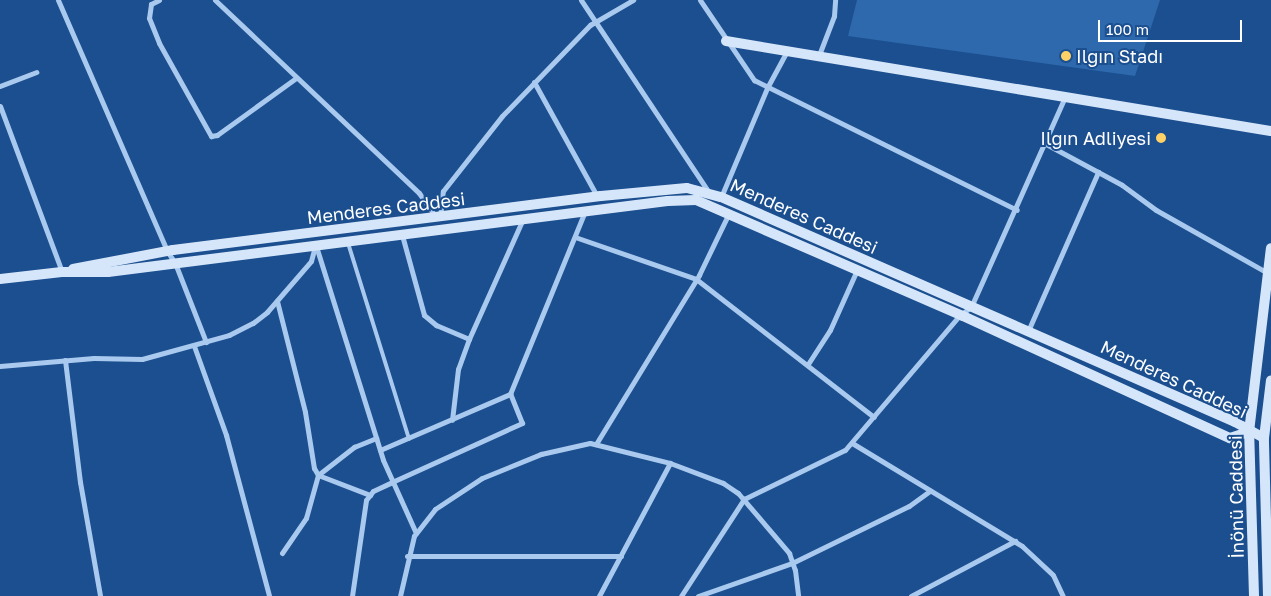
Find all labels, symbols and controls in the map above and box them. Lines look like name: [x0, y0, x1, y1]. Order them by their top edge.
scale bar: [1101, 10, 1245, 42]
text: 100 m: [1106, 20, 1149, 38]
place label: Ilgın Stadı: [1076, 45, 1163, 67]
marker: Ilgın Stadı: [1060, 50, 1072, 62]
place label: Ilgın Adliyesi: [1040, 127, 1151, 149]
marker: Ilgın Adliyesi: [1155, 132, 1167, 144]
street label: Menderes Caddesi: [727, 174, 881, 258]
street label: Menderes Caddesi: [306, 188, 466, 228]
street label: Menderes Caddesi: [1097, 336, 1251, 422]
street label: İnönü Caddesi: [1224, 435, 1248, 559]

